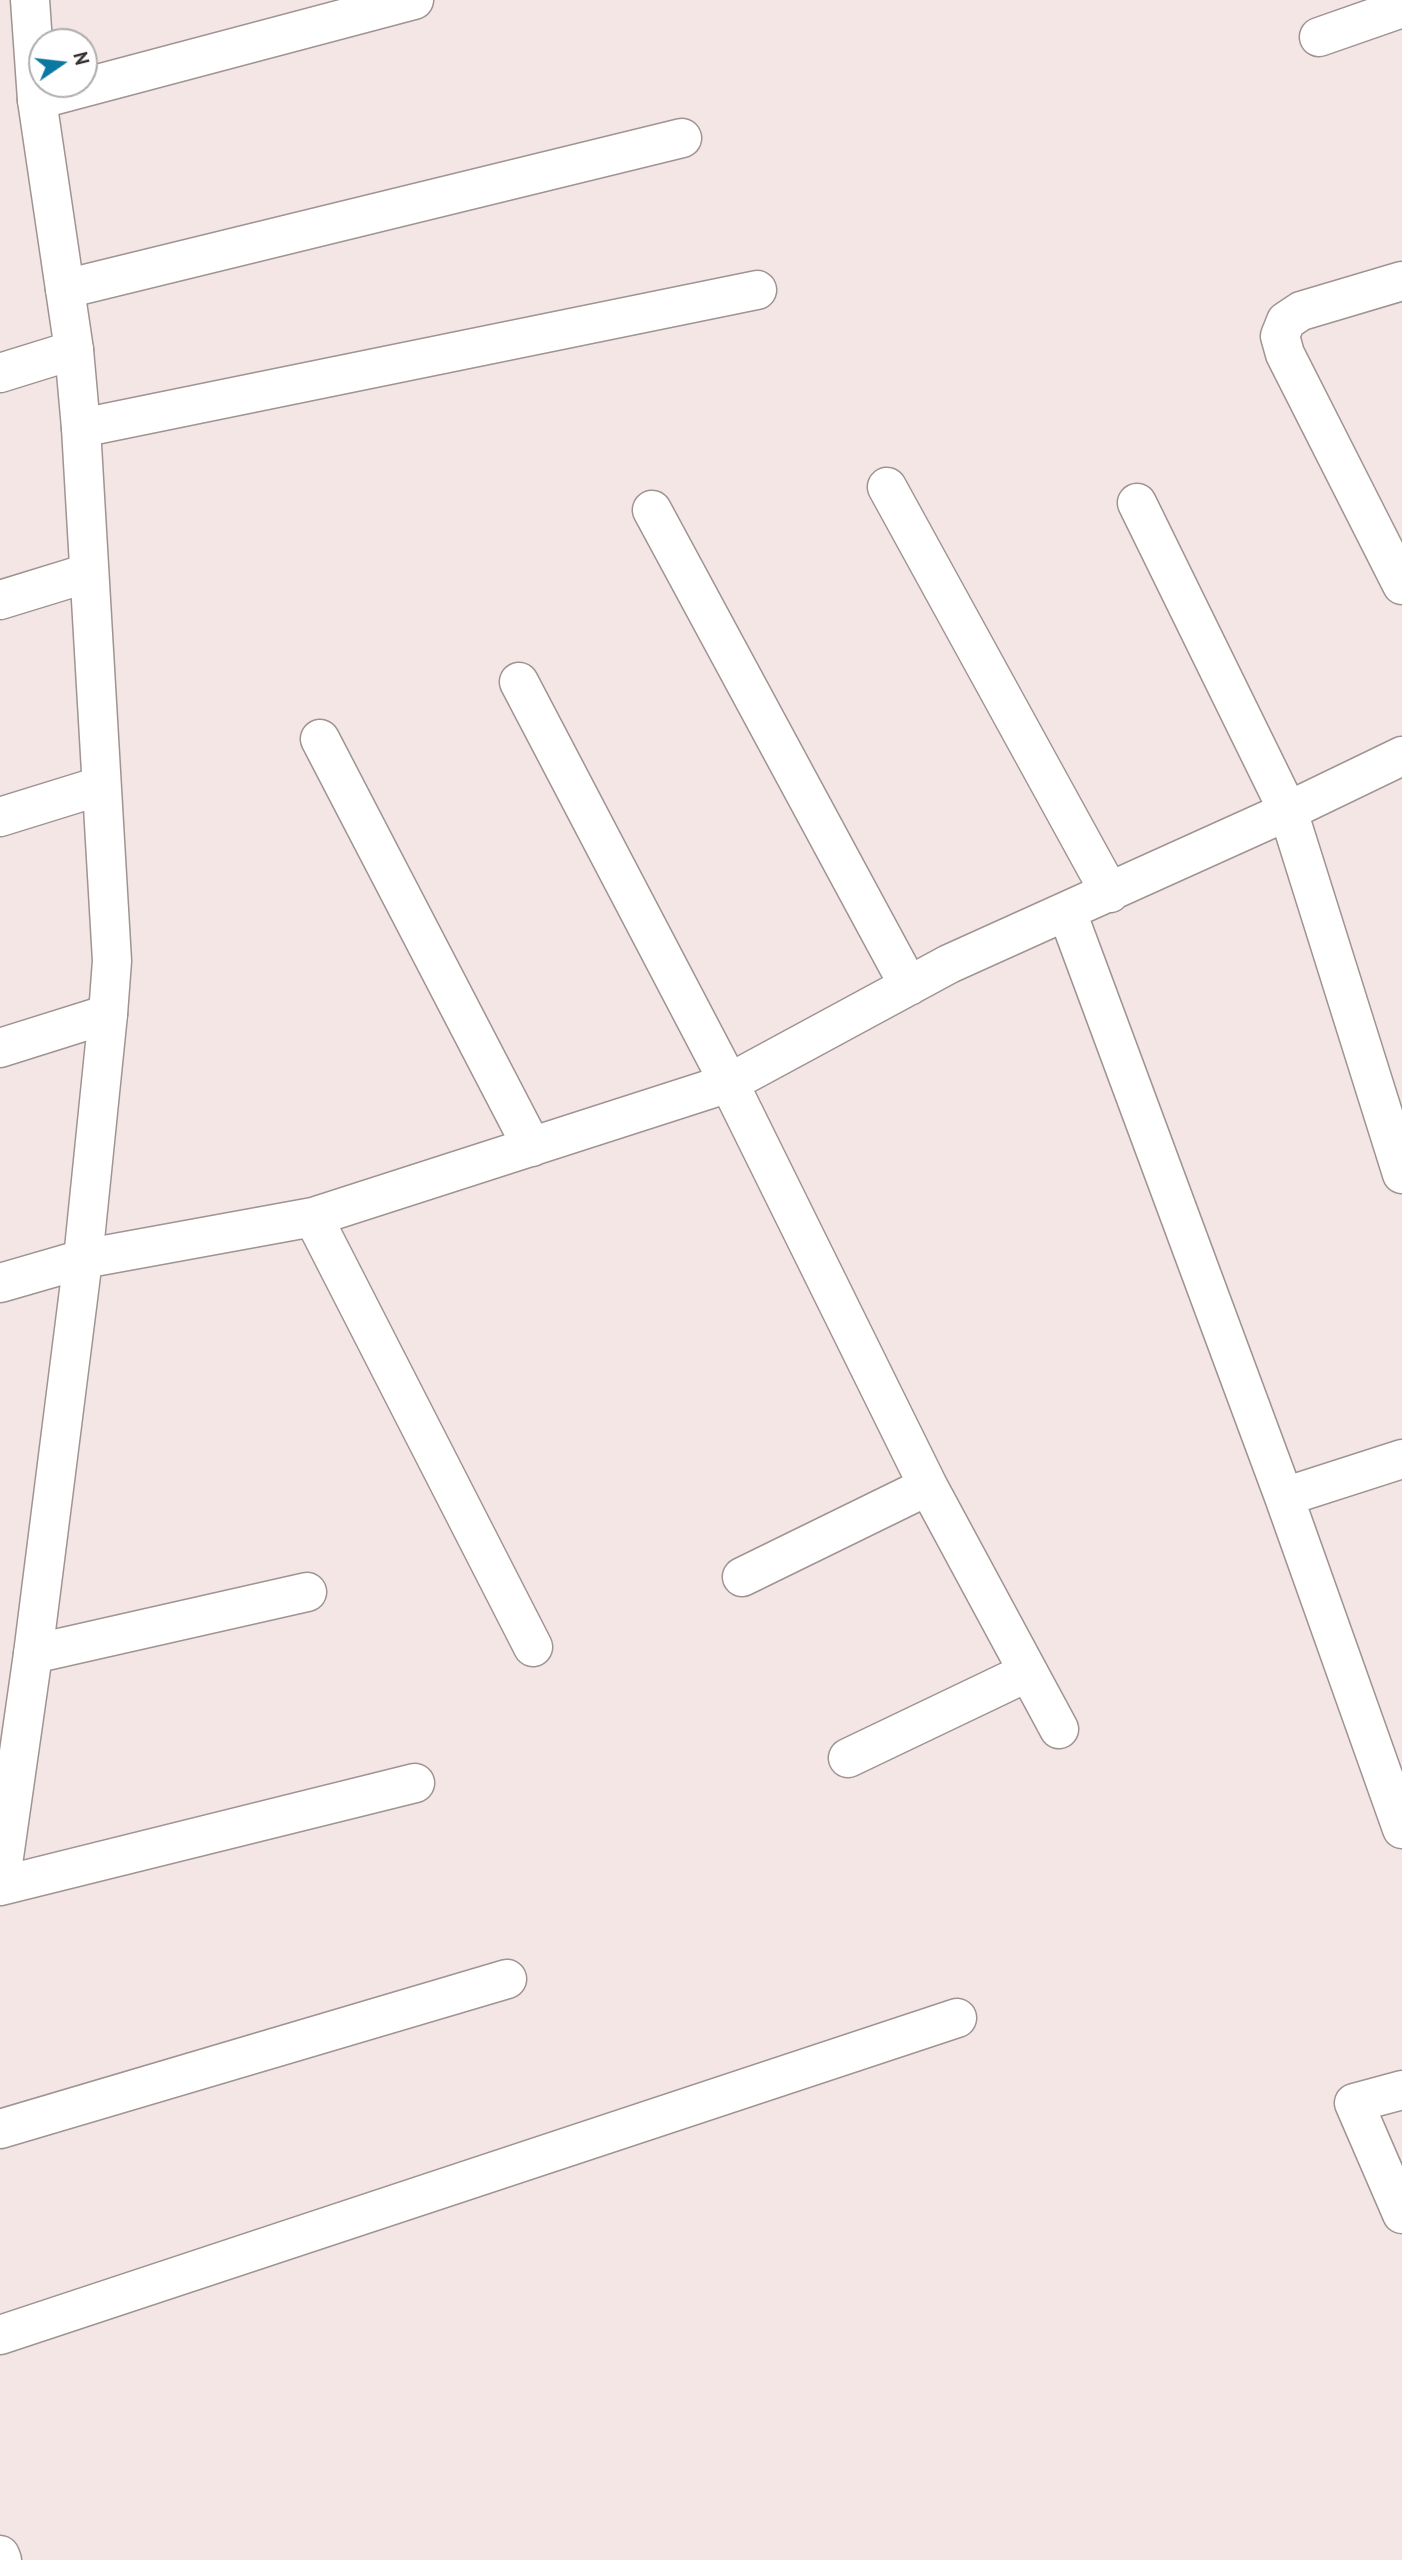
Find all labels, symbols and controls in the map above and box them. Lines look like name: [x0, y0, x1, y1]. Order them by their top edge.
north arrow: [28, 28, 98, 98]
text: N: [68, 49, 95, 67]

